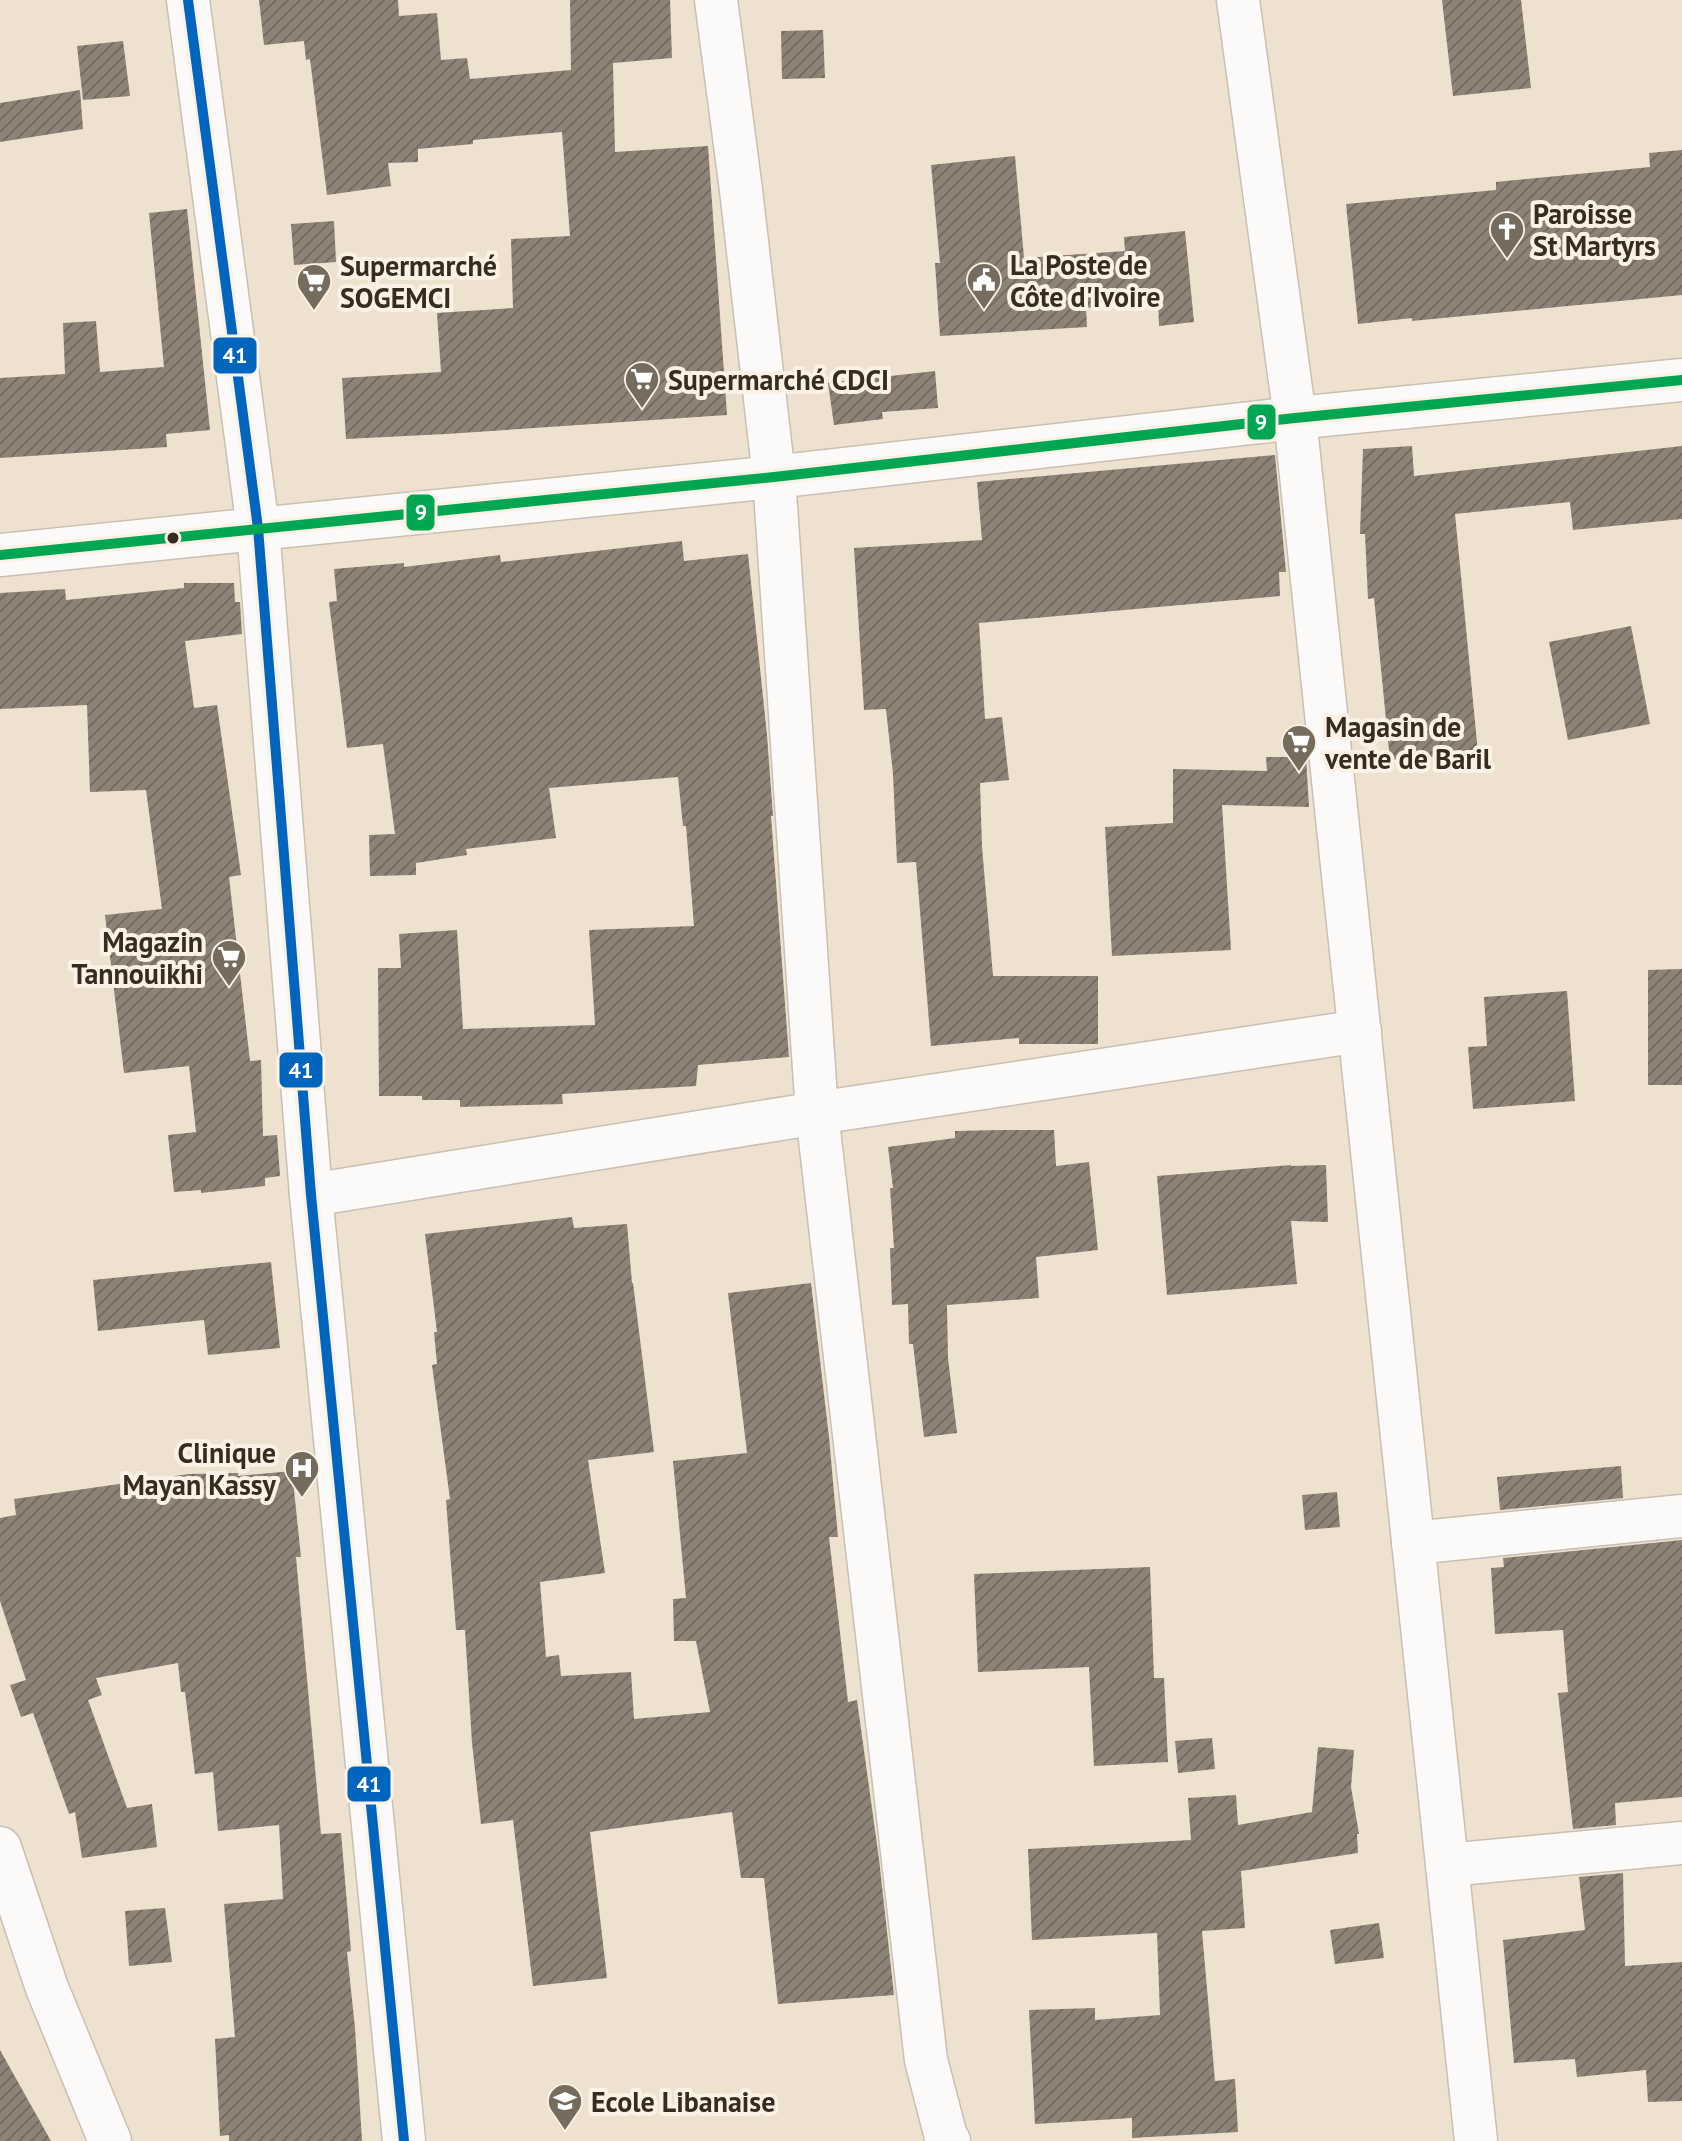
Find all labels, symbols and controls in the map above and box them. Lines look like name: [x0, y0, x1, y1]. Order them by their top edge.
place label: Paroisse St Martyrs: [1533, 195, 1656, 264]
church icon: Paroisse St Martyrs: [1488, 210, 1526, 260]
place label: La Poste de Côte d'Ivoire: [1010, 246, 1161, 315]
place label: Supermarché SOGEMCI: [340, 247, 497, 316]
public building icon: La Poste de Côte d'Ivoire: [965, 261, 1003, 311]
supermarket icon: Supermarché SOGEMCI: [295, 262, 333, 312]
line badge: 41: [212, 336, 258, 375]
text: 41: [223, 341, 247, 369]
supermarket icon: Supermarché CDCI: [623, 360, 661, 410]
place label: Supermarché CDCI: [668, 361, 889, 398]
line badge: 9: [1246, 403, 1277, 441]
text: 9: [1255, 408, 1267, 436]
line badge: 9: [405, 493, 436, 532]
text: 9: [415, 498, 427, 526]
unlabelled marker: [165, 530, 181, 546]
place label: Magasin de vente de Baril: [1324, 708, 1492, 777]
supermarket icon: Magasin de vente de Baril: [1280, 723, 1318, 773]
place label: Magazin Tannouikhi: [71, 923, 203, 992]
supermarket icon: Magazin Tannouikhi: [210, 938, 248, 988]
line badge: 41: [278, 1051, 324, 1089]
text: 41: [289, 1056, 313, 1084]
place label: Clinique Mayan Kassy: [122, 1434, 277, 1503]
hospital icon: Clinique Mayan Kassy: [283, 1449, 321, 1499]
line badge: 41: [346, 1765, 392, 1803]
text: 41: [357, 1770, 381, 1798]
school or university icon: Ecole Libanaise: [546, 2082, 584, 2132]
place label: Ecole Libanaise: [591, 2083, 775, 2120]

